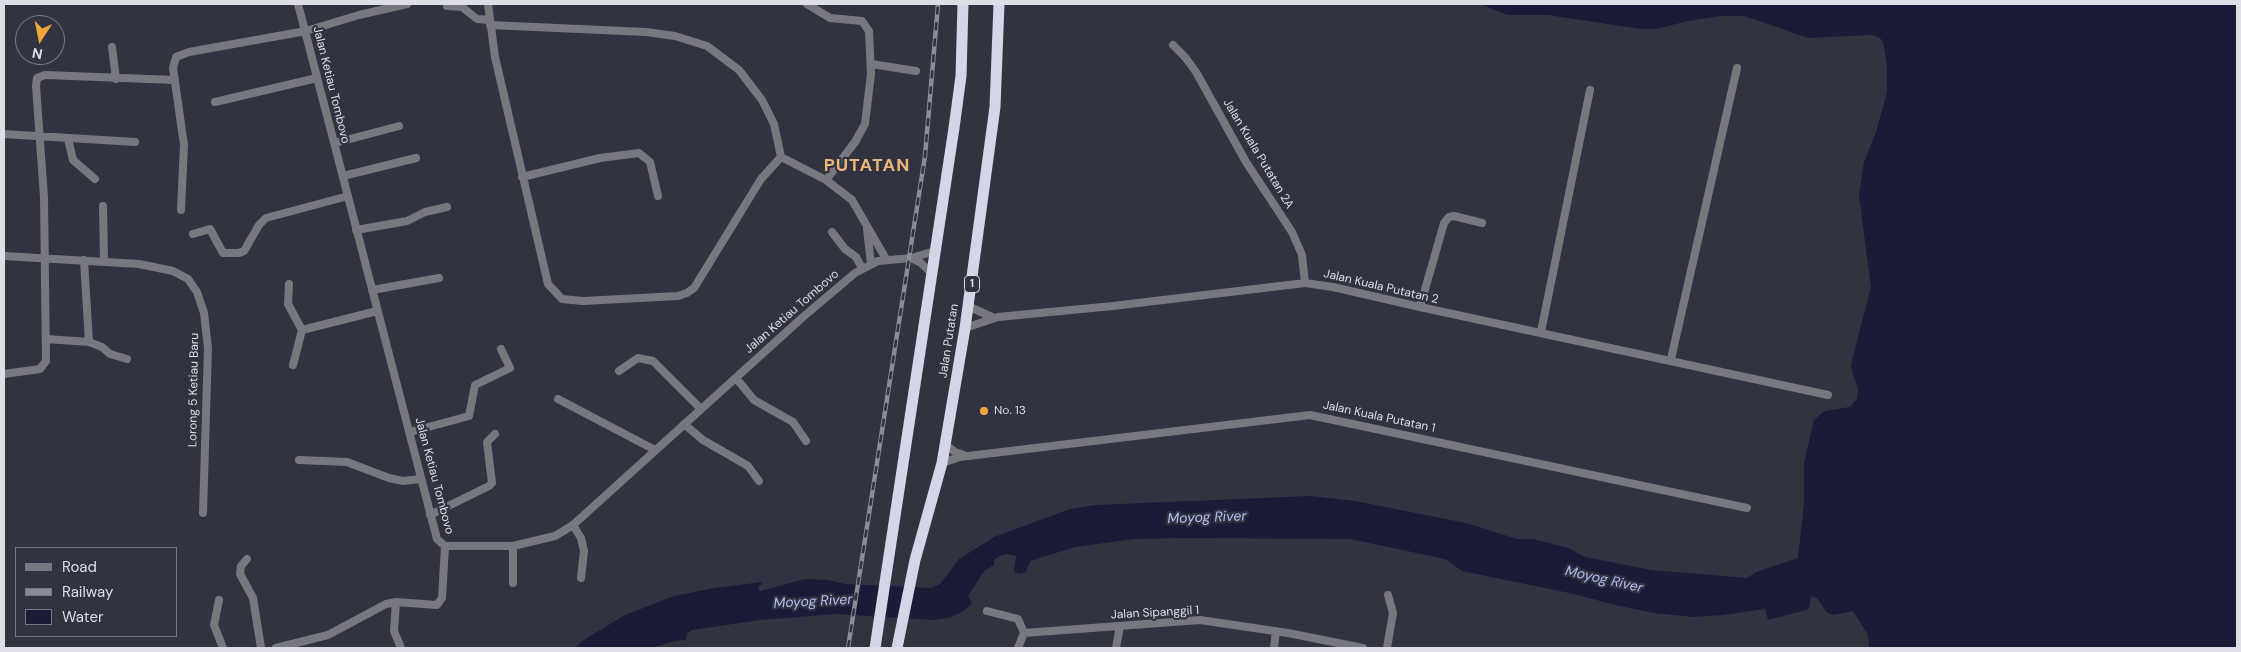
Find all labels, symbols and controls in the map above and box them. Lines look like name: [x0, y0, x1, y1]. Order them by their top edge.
north arrow: [15, 15, 65, 65]
street label: Jalan Ketiau Tombovo: [309, 25, 353, 145]
text: N: [31, 44, 44, 64]
street label: Jalan Kuala Putatan 2A: [1220, 96, 1296, 212]
district label: PUTATAN: [823, 155, 911, 177]
street label: Jalan Ketiau Tombovo: [742, 267, 842, 357]
street label: Jalan Kuala Putatan 2: [1322, 267, 1440, 307]
road number: 1: [964, 276, 980, 292]
street label: Jalan Putatan: [936, 303, 962, 379]
street label: Lorong 5 Ketiau Baru: [186, 333, 202, 447]
street label: Jalan Kuala Putatan 1: [1322, 398, 1436, 436]
place label: No. 13: [994, 404, 1026, 418]
marker: No. 13: [978, 405, 990, 417]
street label: Jalan Ketiau Tombovo: [411, 416, 457, 536]
water label: Moyog River: [1167, 508, 1247, 528]
legend: [15, 547, 178, 637]
text: Road: [62, 557, 97, 577]
water label: Moyog River: [1564, 563, 1644, 597]
text: Railway: [62, 582, 113, 602]
water label: Moyog River: [773, 592, 853, 612]
street label: Jalan Sipanggil 1: [1110, 603, 1200, 623]
text: Water: [62, 607, 103, 627]

